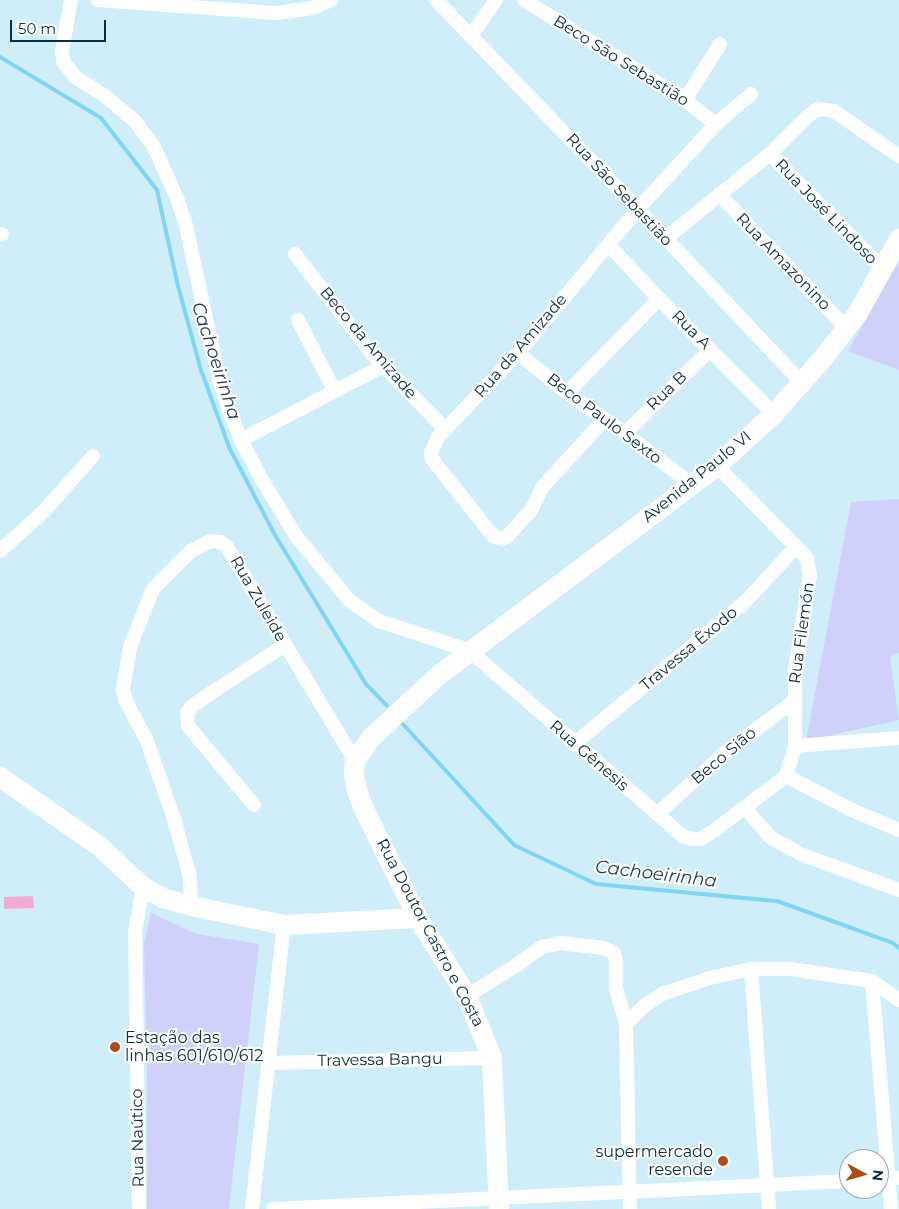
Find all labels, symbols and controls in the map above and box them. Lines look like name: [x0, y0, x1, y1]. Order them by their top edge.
scale bar: [12, 10, 109, 42]
street label: Beco São Sebastião: [550, 11, 692, 111]
text: 50 m: [18, 19, 56, 38]
street label: Rua São Sebastião: [562, 130, 676, 250]
street label: Rua José Lindoso: [771, 155, 881, 269]
street label: Rua Amazonino: [732, 209, 834, 315]
street label: Beco da Amizade: [316, 283, 420, 403]
street label: Rua da Amizade: [471, 290, 571, 402]
water label: Cachoeirinha: [187, 299, 245, 423]
street label: Rua A: [667, 306, 715, 354]
street label: Rua B: [643, 367, 691, 415]
street label: Beco Paulo Sexto: [543, 370, 665, 468]
street label: Avenida Paulo VI: [639, 427, 755, 527]
street label: Rua Zuleide: [226, 553, 290, 645]
street label: Rua Filemón: [785, 581, 819, 685]
street label: Travessa Êxodo: [636, 603, 742, 695]
street label: Rua Gênesis: [546, 716, 632, 796]
street label: Beco Sião: [688, 723, 760, 789]
street label: Rua Doutor Castro e Costa: [372, 836, 488, 1030]
water label: Cachoeirinha: [594, 856, 718, 892]
place label: Estação das linhas 601/610/612: [125, 1028, 263, 1066]
marker: Estação das linhas 601/610/612: [109, 1041, 121, 1053]
street label: Travessa Bangu: [317, 1049, 443, 1071]
street label: Rua Naútico: [128, 1088, 148, 1188]
place label: supermercado resende: [595, 1142, 713, 1180]
north arrow: [839, 1149, 889, 1199]
marker: supermercado resende: [717, 1155, 729, 1167]
text: N: [868, 1169, 887, 1182]

